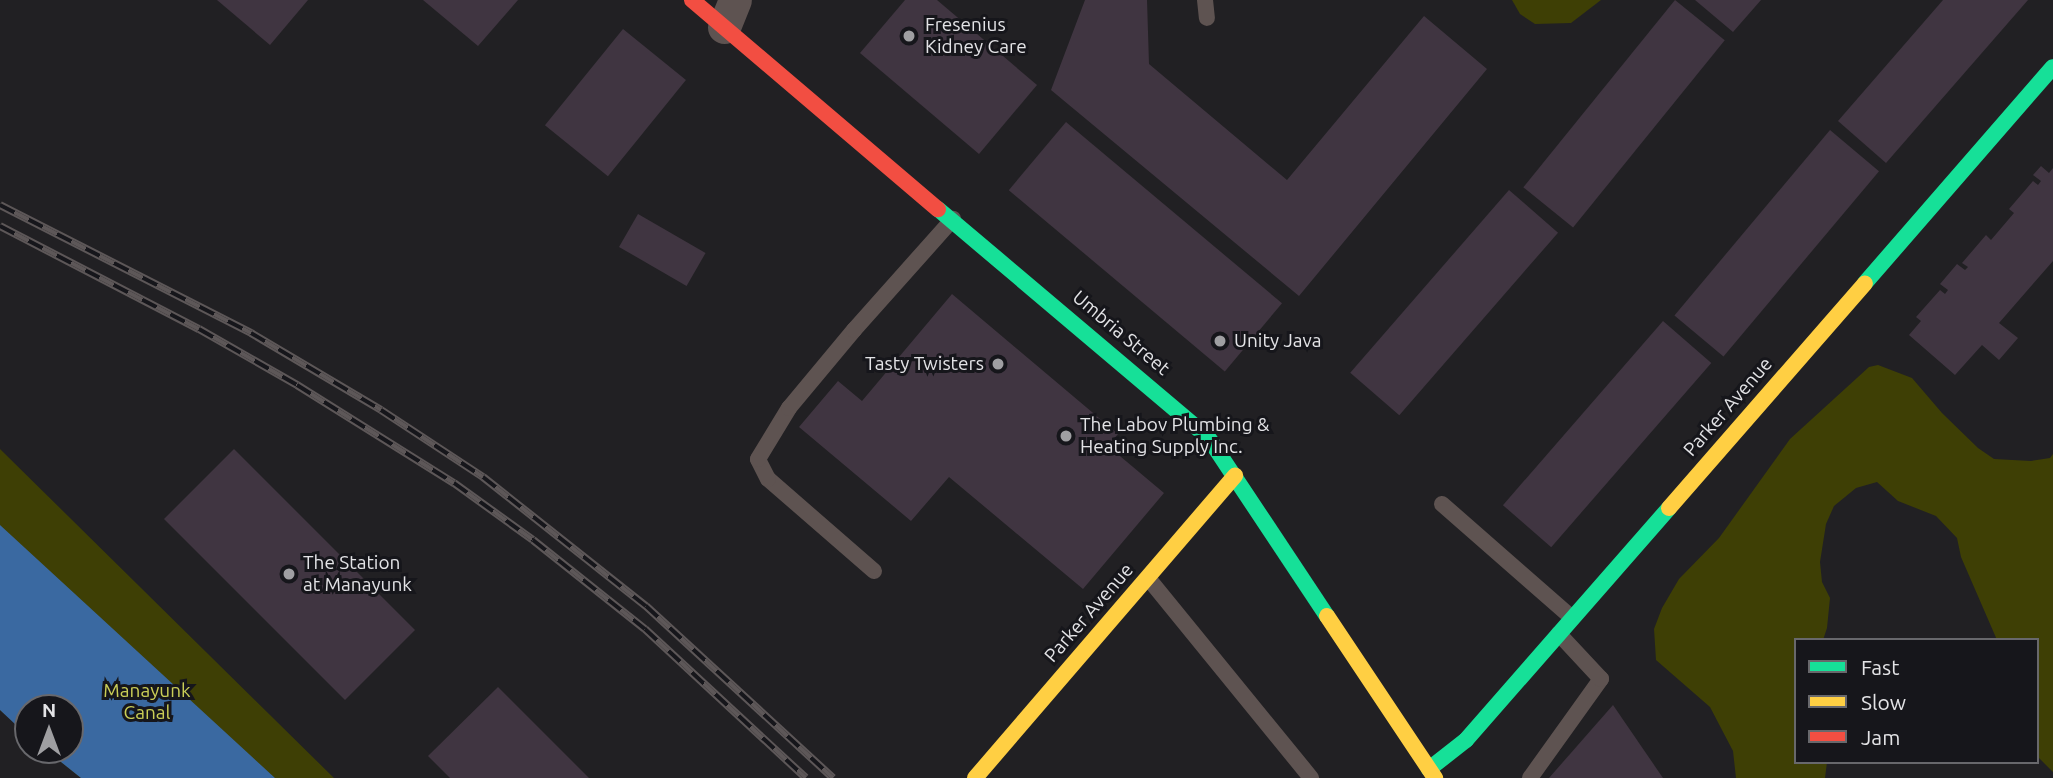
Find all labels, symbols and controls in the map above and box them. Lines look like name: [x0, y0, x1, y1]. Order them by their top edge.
place label: Fresenius Kidney Care: [925, 14, 1027, 58]
marker: Fresenius Kidney Care: [899, 26, 919, 46]
street label: Umbria Street: [1068, 286, 1174, 380]
place label: Unity Java: [1234, 330, 1322, 352]
marker: Unity Java: [1212, 333, 1228, 349]
place label: Tasty Twisters: [865, 353, 984, 375]
street label: Parker Avenue: [1679, 353, 1777, 461]
marker: Tasty Twisters: [990, 356, 1006, 372]
place label: The Labov Plumbing & Heating Supply Inc.: [1080, 414, 1269, 458]
marker: The Labov Plumbing & Heating Supply Inc.: [1058, 428, 1074, 444]
place label: The Station at Manayunk: [303, 552, 412, 596]
street label: Parker Avenue: [1040, 559, 1138, 667]
marker: The Station at Manayunk: [281, 566, 297, 582]
legend: [1794, 638, 2039, 764]
text: Fast: [1861, 655, 1899, 679]
park label: Manayunk Canal: [103, 680, 191, 724]
text: Slow: [1861, 690, 1906, 714]
north arrow: [14, 694, 84, 764]
text: N: [42, 699, 56, 721]
text: Jam: [1861, 725, 1900, 749]

